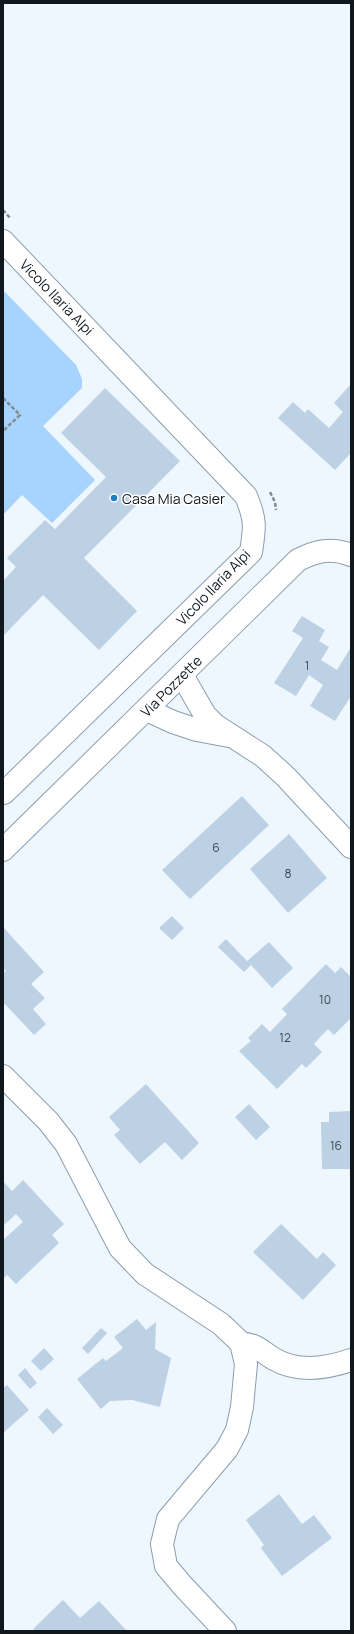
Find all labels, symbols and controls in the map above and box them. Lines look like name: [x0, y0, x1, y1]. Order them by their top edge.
street label: Vicolo Ilaria Alpi: [16, 255, 98, 339]
place label: Casa Mia Casier: [122, 489, 225, 508]
marker: Casa Mia Casier: [109, 493, 119, 503]
street label: Vicolo Ilaria Alpi: [172, 545, 254, 629]
street label: Via Pozzette: [136, 651, 206, 721]
house number: 1: [305, 657, 309, 674]
house number: 6: [212, 839, 220, 856]
house number: 8: [285, 865, 292, 882]
house number: 10: [319, 991, 331, 1008]
house number: 12: [279, 1029, 291, 1046]
house number: 16: [330, 1137, 342, 1154]

